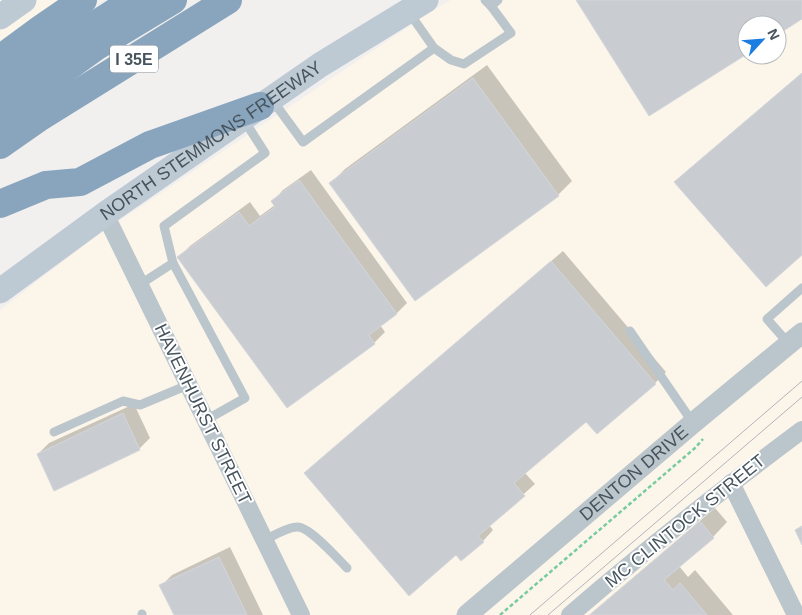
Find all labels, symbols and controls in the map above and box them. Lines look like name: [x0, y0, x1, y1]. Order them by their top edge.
north arrow: [737, 15, 787, 65]
text: N: [764, 26, 783, 42]
road number: I 35E: [110, 46, 158, 72]
street label: NORTH STEMMONS FREEWAY: [96, 57, 325, 224]
street label: HAVENHURST STREET: [151, 320, 255, 508]
street label: DENTON DRIVE: [576, 422, 692, 525]
street label: MC CLINTOCK STREET: [601, 450, 769, 592]

